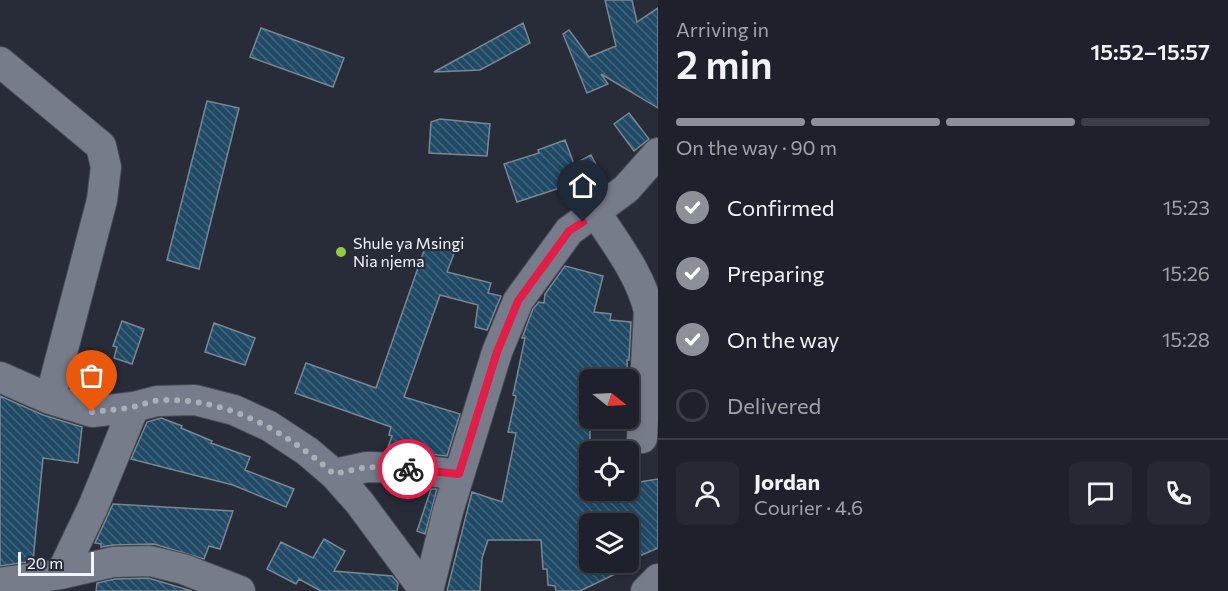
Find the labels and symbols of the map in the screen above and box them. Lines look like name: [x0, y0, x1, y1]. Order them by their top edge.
pin: [557, 160, 608, 222]
place label: Shule ya Msingi Nia njema: [353, 233, 464, 270]
marker: Shule ya Msingi Nia njema: [334, 245, 348, 259]
pin: [66, 350, 117, 412]
north arrow: [579, 369, 639, 429]
courier: [378, 439, 438, 499]
scale bar: [18, 549, 94, 576]

